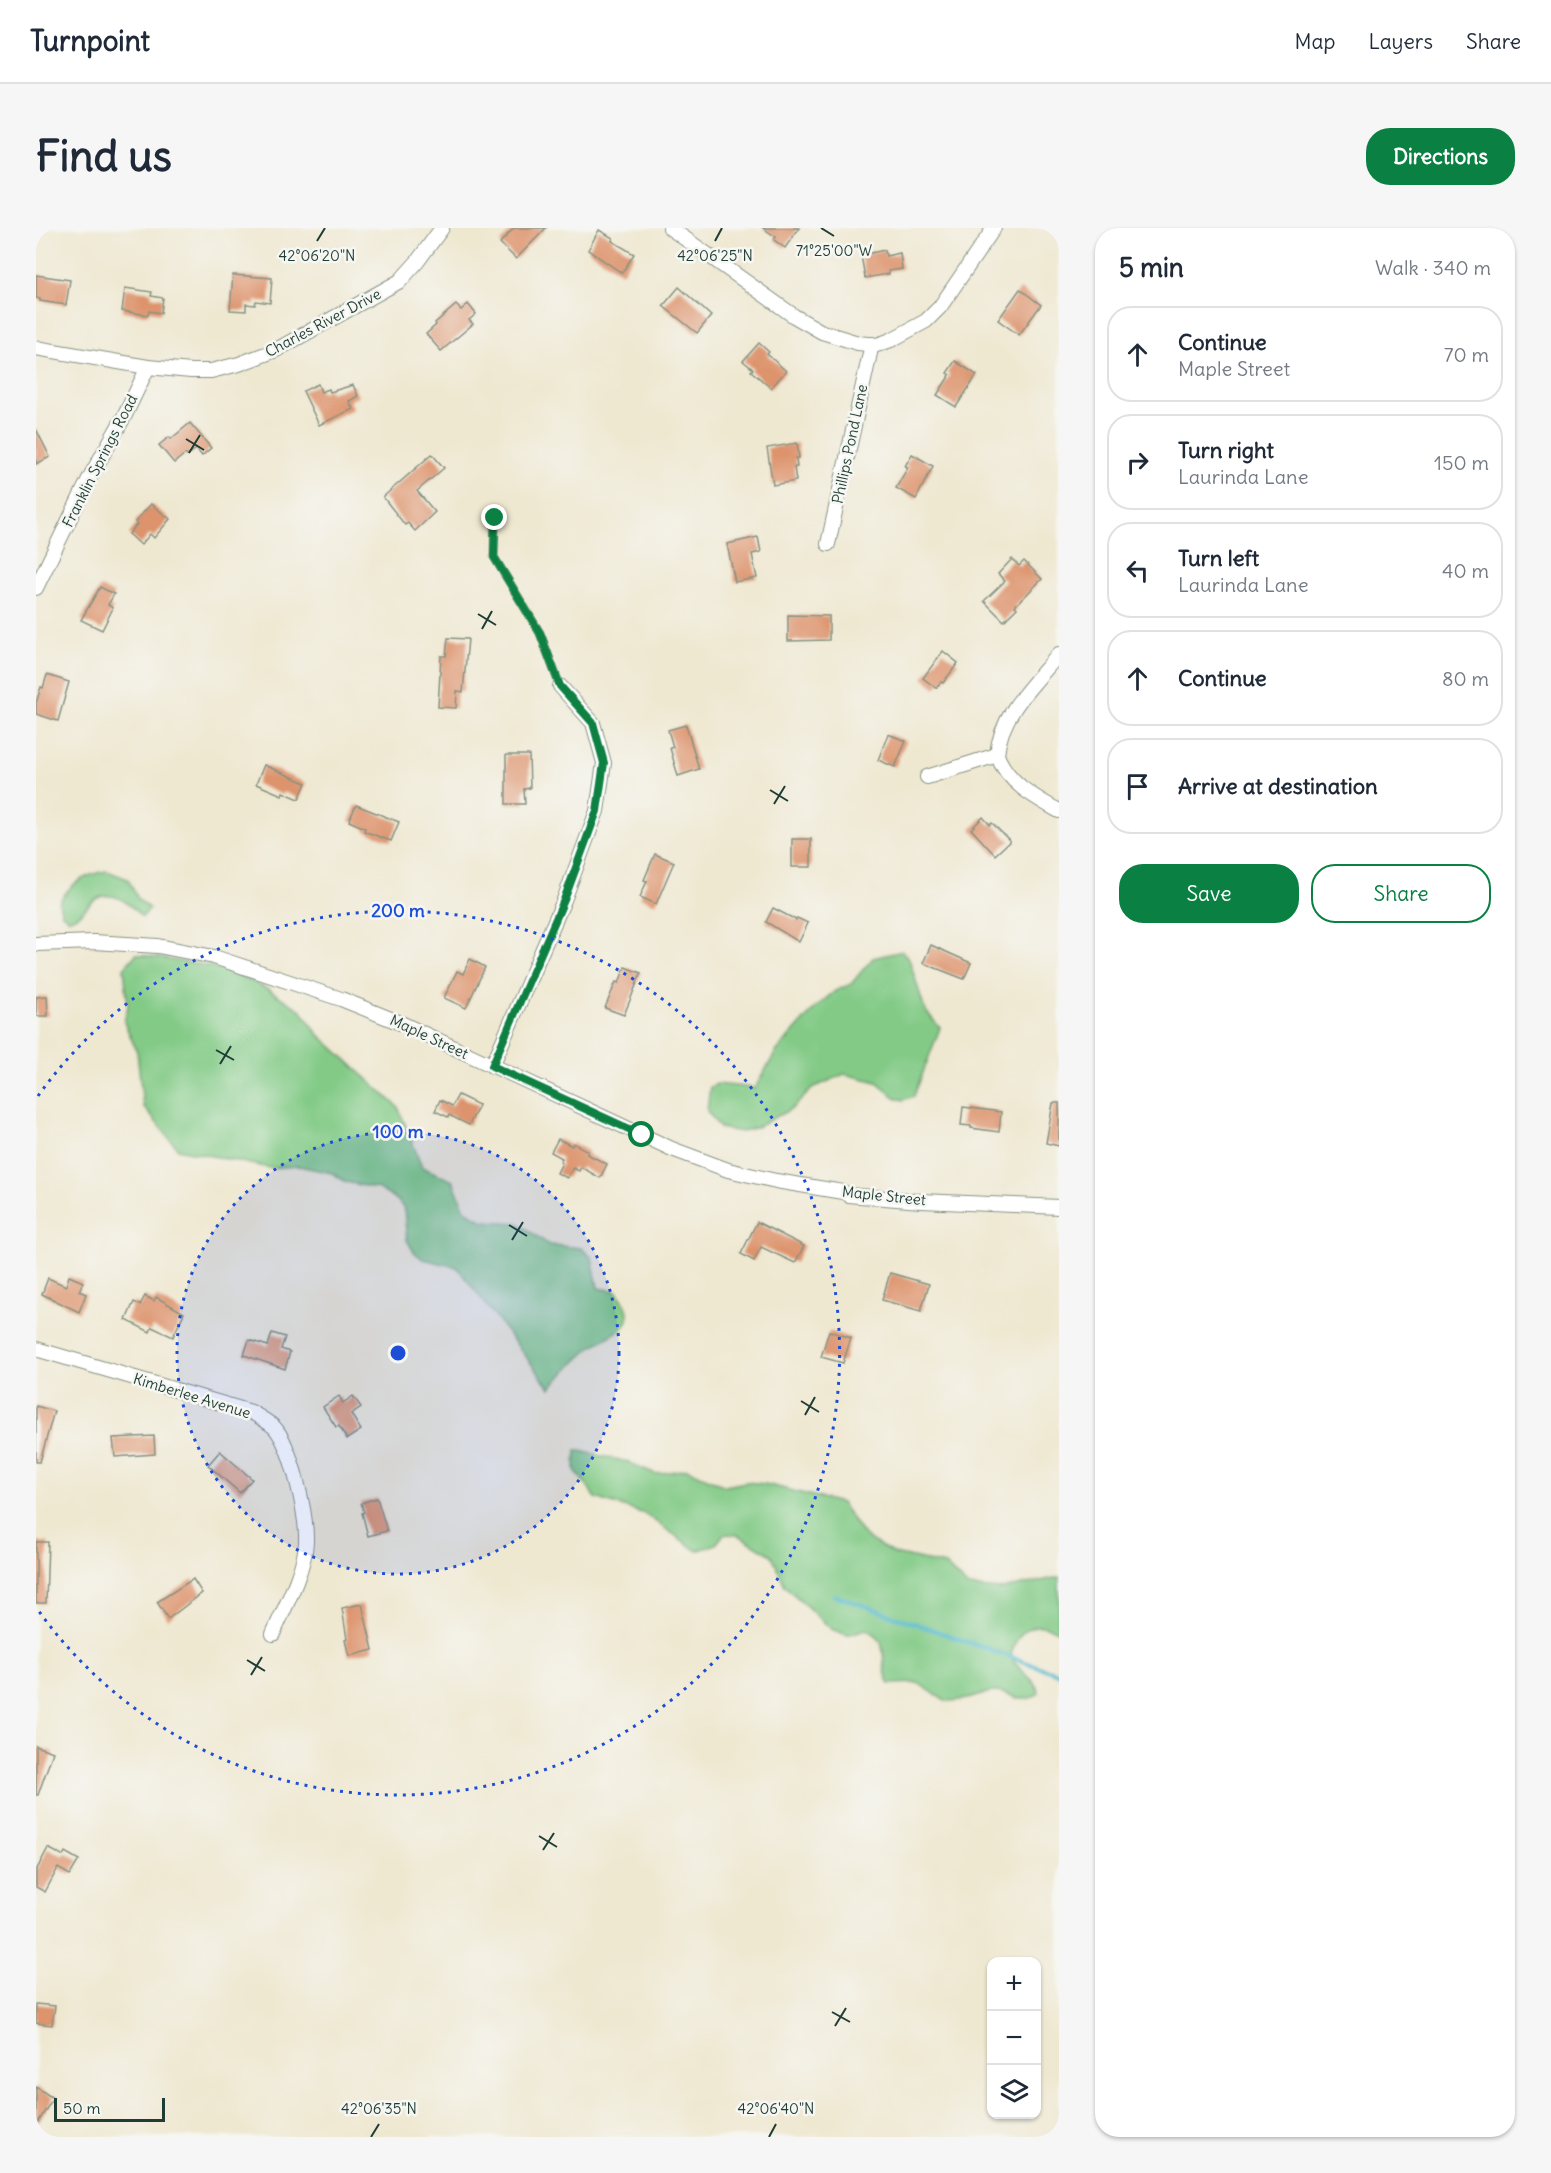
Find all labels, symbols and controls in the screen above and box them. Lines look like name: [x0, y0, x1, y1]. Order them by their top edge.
text: Turnpoint: [30, 23, 150, 59]
text: Map: [1295, 28, 1335, 55]
text: Layers: [1368, 28, 1433, 55]
text: Share: [1466, 28, 1521, 55]
button: Directions: [1366, 128, 1515, 185]
text: Find us: [36, 130, 172, 182]
text: 71°25'00"W: [796, 241, 873, 260]
text: 42°06'20"N: [279, 246, 355, 265]
text: 42°06'25"N: [677, 246, 753, 265]
text: 5 min: [1119, 251, 1184, 284]
text: Walk · 340 m: [1375, 255, 1491, 280]
street label: Charles River Drive: [262, 284, 384, 361]
text: Continue: [1178, 328, 1267, 356]
icon: ahead: [1121, 338, 1154, 371]
text: 70 m: [1444, 342, 1489, 367]
text: Maple Street: [1178, 356, 1290, 381]
street label: Phillips Pond Lane: [828, 382, 871, 505]
street label: Franklin Springs Road: [58, 391, 141, 530]
text: Turn right: [1178, 436, 1274, 464]
icon: right: [1121, 446, 1154, 479]
text: 150 m: [1434, 450, 1489, 475]
text: Laurinda Lane: [1178, 464, 1308, 489]
route end: [481, 504, 507, 530]
text: Turn left: [1178, 544, 1259, 572]
icon: left: [1121, 554, 1154, 587]
text: 40 m: [1442, 558, 1489, 583]
text: Laurinda Lane: [1178, 572, 1308, 597]
icon: ahead: [1121, 662, 1154, 695]
text: Continue: [1178, 664, 1267, 692]
text: 80 m: [1442, 666, 1489, 691]
icon: arrive: [1121, 770, 1154, 803]
text: Arrive at destination: [1178, 772, 1378, 800]
button: Save: [1119, 864, 1299, 923]
button: Share: [1311, 864, 1491, 923]
text: 200 m: [371, 899, 425, 922]
street label: Maple Street: [387, 1010, 471, 1063]
text: 100 m: [373, 1120, 424, 1143]
route start: [628, 1121, 654, 1147]
street label: Maple Street: [841, 1182, 927, 1209]
centre of rings: [388, 1343, 408, 1363]
street label: Kimberlee Avenue: [131, 1369, 253, 1422]
map controls: [987, 1957, 1041, 2119]
button: +: [987, 1957, 1041, 2011]
button: −: [987, 2011, 1041, 2065]
button: layers: [987, 2065, 1041, 2119]
scale bar: [54, 2095, 165, 2122]
text: 50 m: [63, 2098, 101, 2118]
text: 42°06'35"N: [341, 2099, 417, 2118]
text: 42°06'40"N: [738, 2099, 814, 2118]

